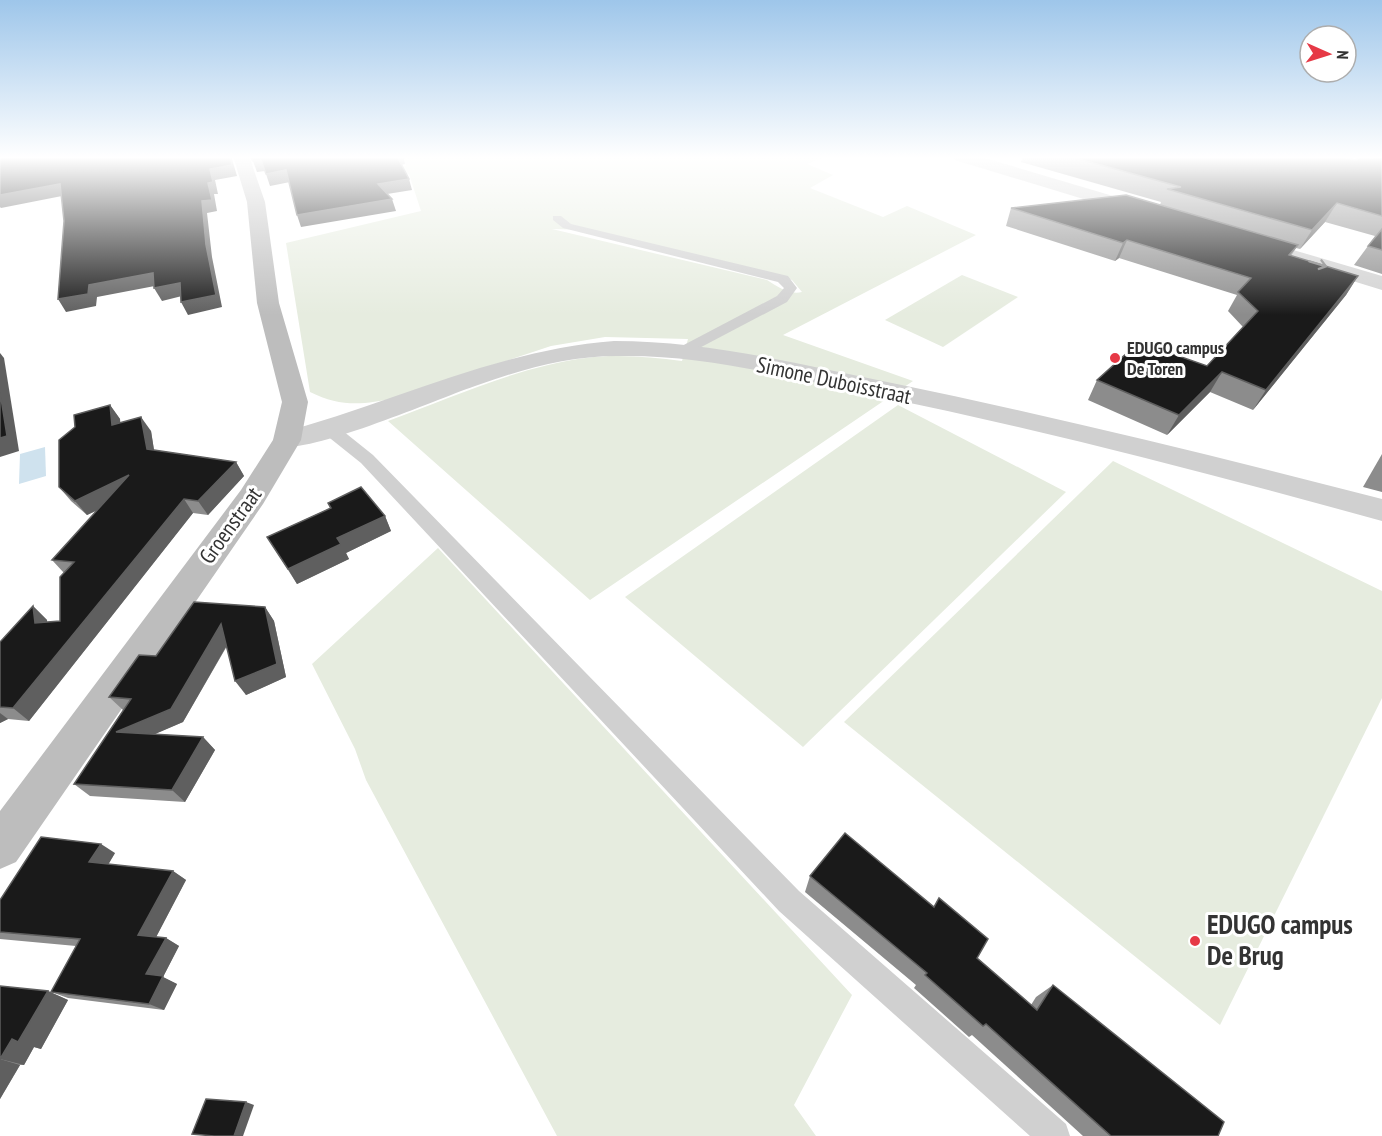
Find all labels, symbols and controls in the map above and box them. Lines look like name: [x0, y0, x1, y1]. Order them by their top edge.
north arrow: [1298, 24, 1358, 84]
text: N: [1333, 50, 1353, 60]
one-way arrow: [1308, 259, 1327, 270]
place label: EDUGO campus De Toren: [1127, 336, 1224, 380]
street label: Simone Duboisstraat: [754, 350, 914, 410]
marker: EDUGO campus De Toren: [1108, 351, 1122, 365]
street label: Groenstraat: [193, 481, 267, 569]
place label: EDUGO campus De Brug: [1207, 907, 1353, 972]
marker: EDUGO campus De Brug: [1188, 934, 1202, 948]

